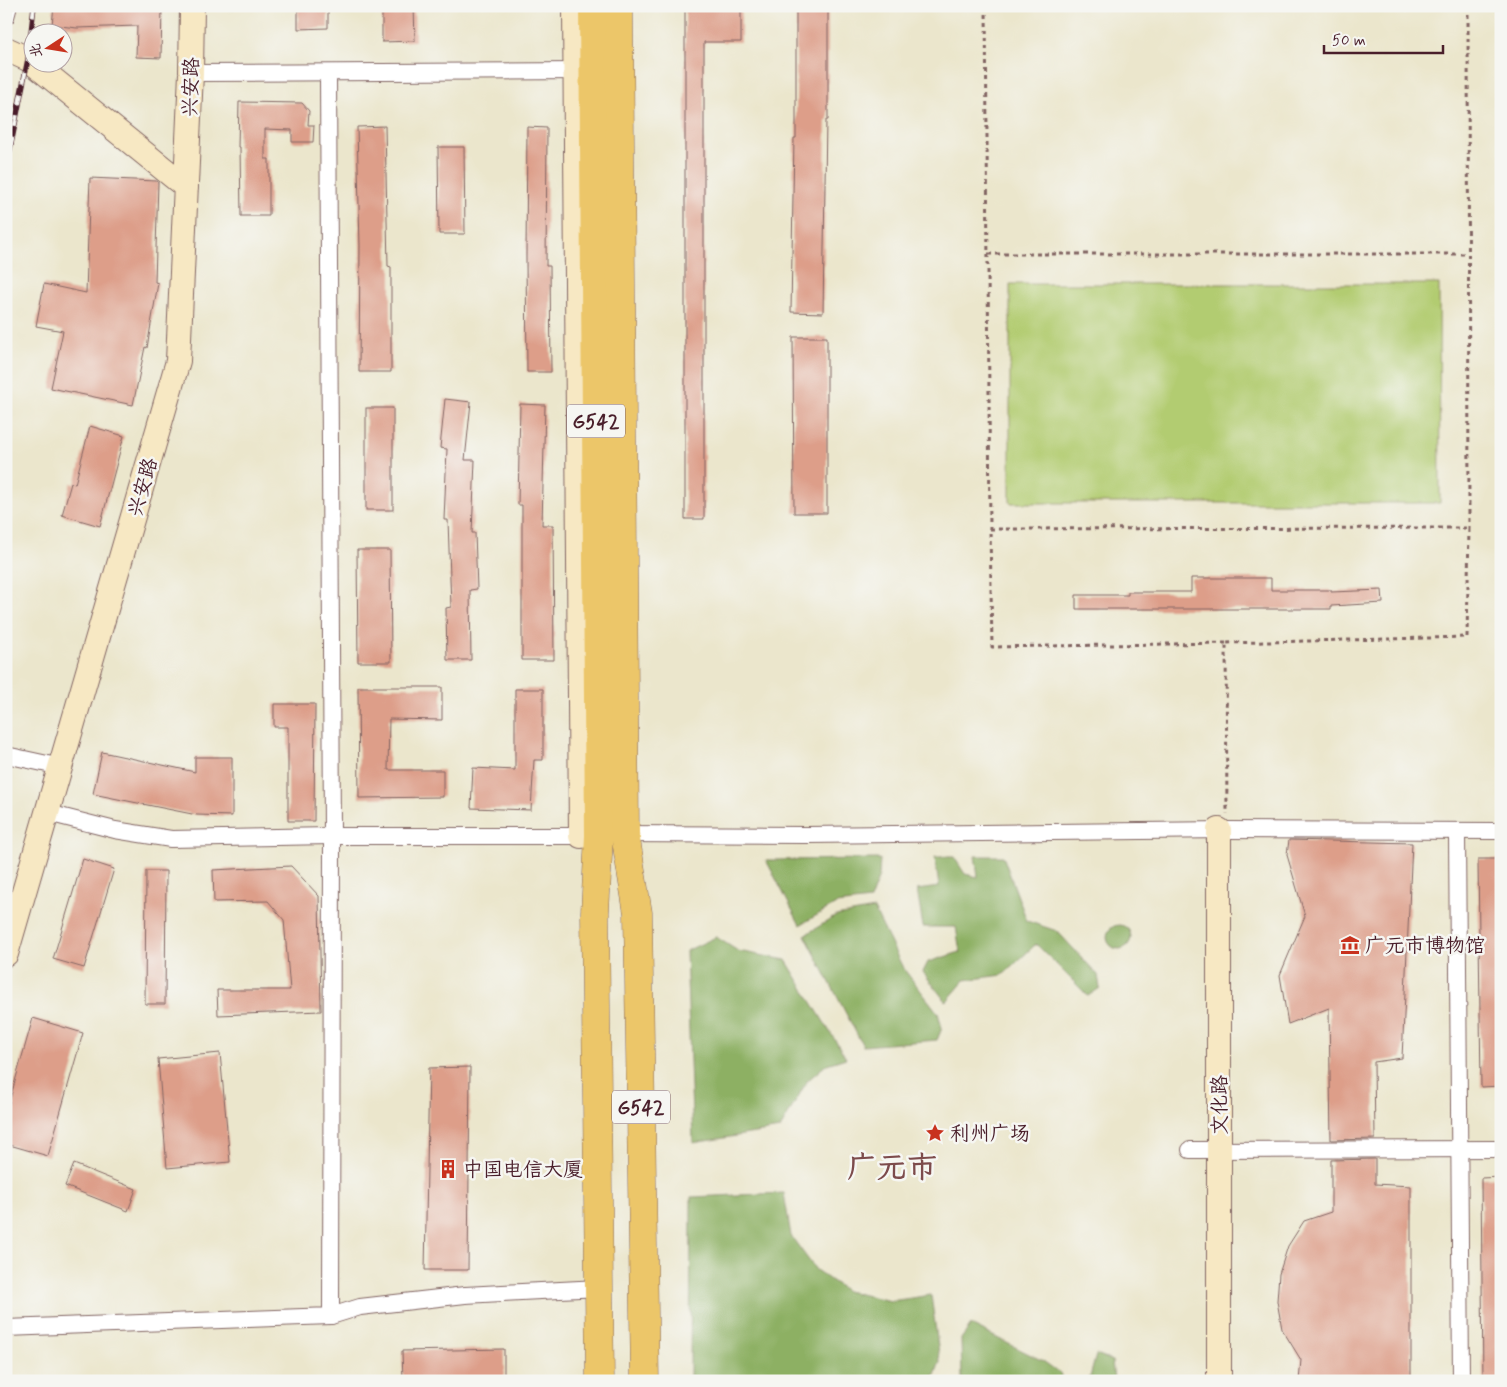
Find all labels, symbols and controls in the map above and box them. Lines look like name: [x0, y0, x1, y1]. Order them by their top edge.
north arrow: [22, 22, 72, 72]
scale bar: [1324, 22, 1443, 54]
text: 50 m: [1332, 31, 1366, 51]
text: 北: [26, 42, 47, 59]
street label: 兴安路: [177, 56, 206, 118]
road number: G542: [567, 404, 625, 438]
street label: 兴安路: [122, 454, 165, 520]
place label: 广元市博物馆: [1365, 933, 1485, 960]
museum icon: 广元市博物馆: [1339, 934, 1361, 956]
street label: 文化路: [1207, 1074, 1234, 1135]
road number: G542: [612, 1090, 670, 1124]
place label: 利州广场: [950, 1121, 1030, 1148]
place icon: 利州广场: [924, 1122, 946, 1144]
district label: 广元市: [847, 1149, 937, 1188]
place label: 中国电信大厦: [463, 1157, 583, 1184]
building icon: 中国电信大厦: [437, 1158, 459, 1180]

